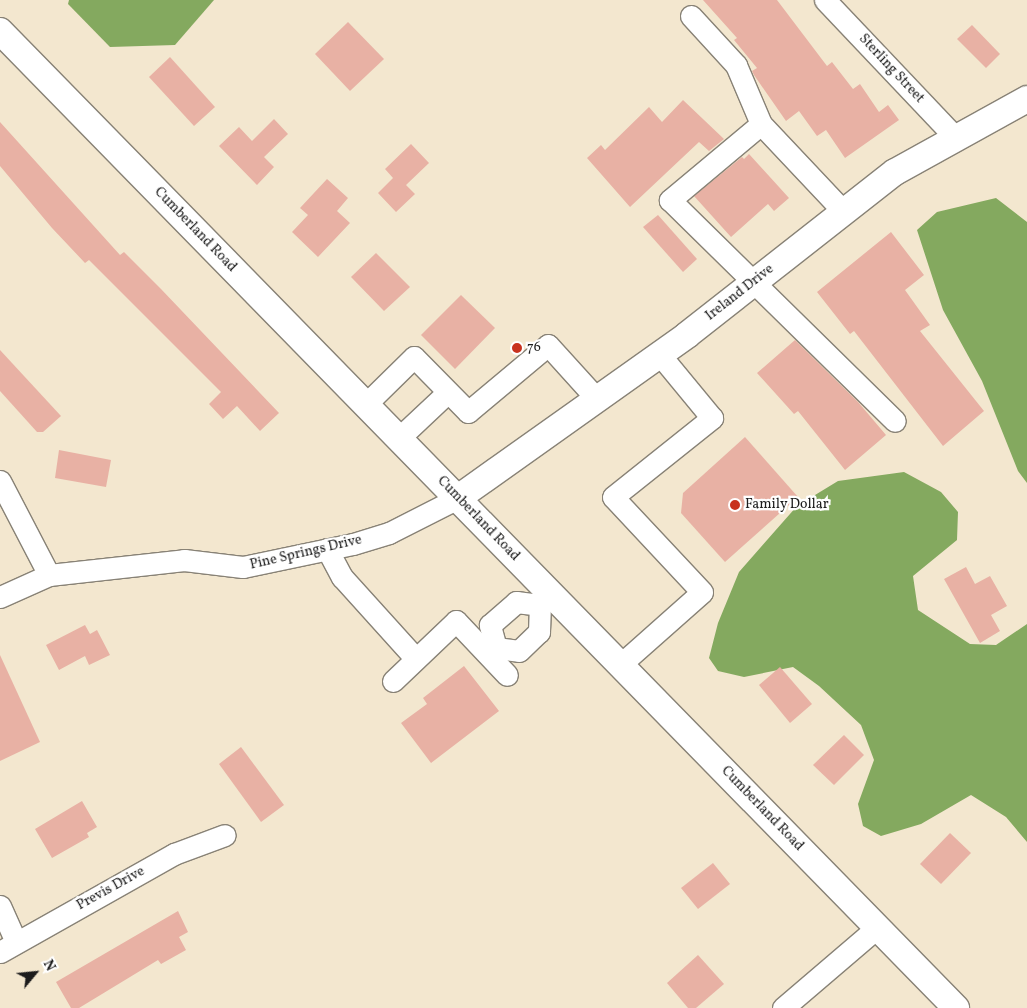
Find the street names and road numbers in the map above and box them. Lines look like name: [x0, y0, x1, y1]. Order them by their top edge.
street label: Sterling Street: [855, 31, 927, 107]
street label: Cumberland Road: [150, 184, 240, 276]
street label: Ireland Drive: [703, 261, 777, 325]
street label: Cumberland Road: [433, 473, 523, 565]
street label: Pine Springs Drive: [248, 532, 364, 574]
street label: Cumberland Road: [717, 763, 807, 855]
street label: Previs Drive: [74, 863, 148, 915]

